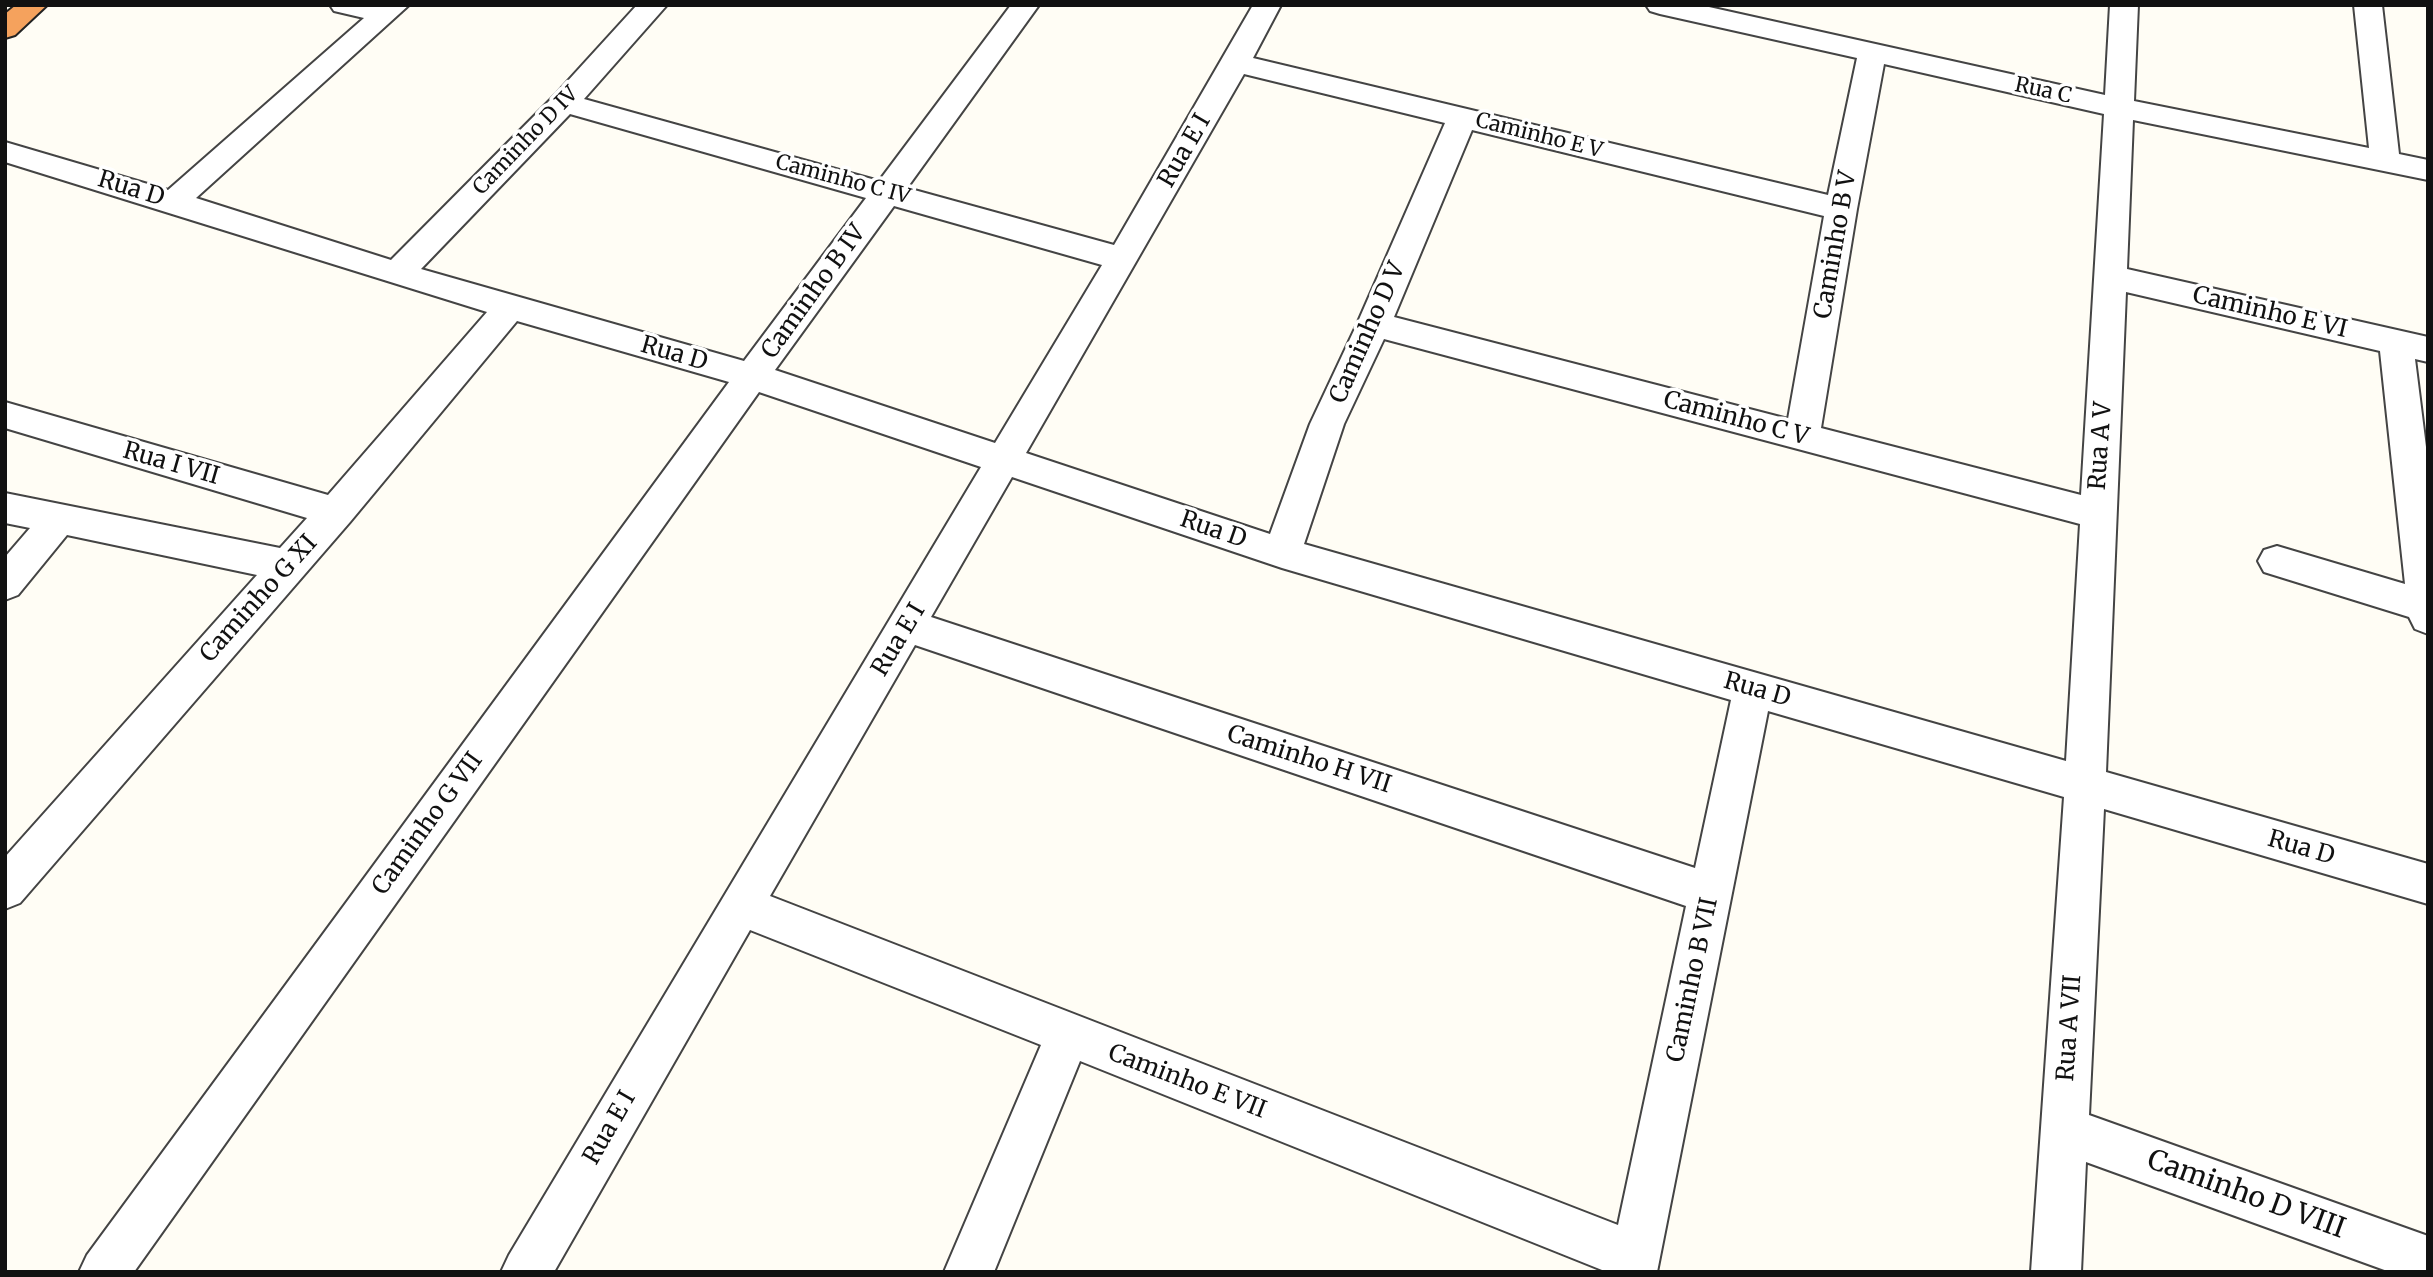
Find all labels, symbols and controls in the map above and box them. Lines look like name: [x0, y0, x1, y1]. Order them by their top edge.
street label: Rua C: [2012, 73, 2074, 109]
street label: Caminho D IV: [468, 82, 584, 200]
street label: Caminho E V: [1473, 108, 1605, 164]
street label: Rua E I: [1153, 109, 1217, 193]
street label: Caminho C IV: [773, 150, 913, 210]
street label: Rua D: [94, 165, 168, 213]
street label: Caminho B V: [1809, 169, 1863, 321]
street label: Caminho B IV: [756, 219, 872, 365]
street label: Caminho D V: [1324, 258, 1412, 408]
street label: Caminho E VI: [2190, 281, 2350, 345]
street label: Rua D: [637, 331, 711, 377]
street label: Caminho C V: [1660, 386, 1812, 452]
street label: Rua A V: [2084, 401, 2118, 491]
street label: Rua I VII: [120, 437, 222, 491]
street label: Rua D: [1176, 505, 1250, 555]
street label: Caminho G XI: [194, 530, 324, 668]
street label: Rua E I: [866, 598, 932, 682]
street label: Rua D: [1720, 667, 1794, 713]
street label: Caminho H VII: [1223, 720, 1395, 800]
street label: Caminho G VII: [367, 747, 489, 901]
street label: Rua D: [2264, 825, 2338, 871]
street label: Caminho B VII: [1661, 895, 1725, 1065]
street label: Rua A VII: [2052, 974, 2088, 1082]
street label: Caminho E VII: [1104, 1039, 1270, 1125]
street label: Rua E I: [578, 1086, 642, 1170]
street label: Caminho D VIII: [2142, 1144, 2350, 1246]

